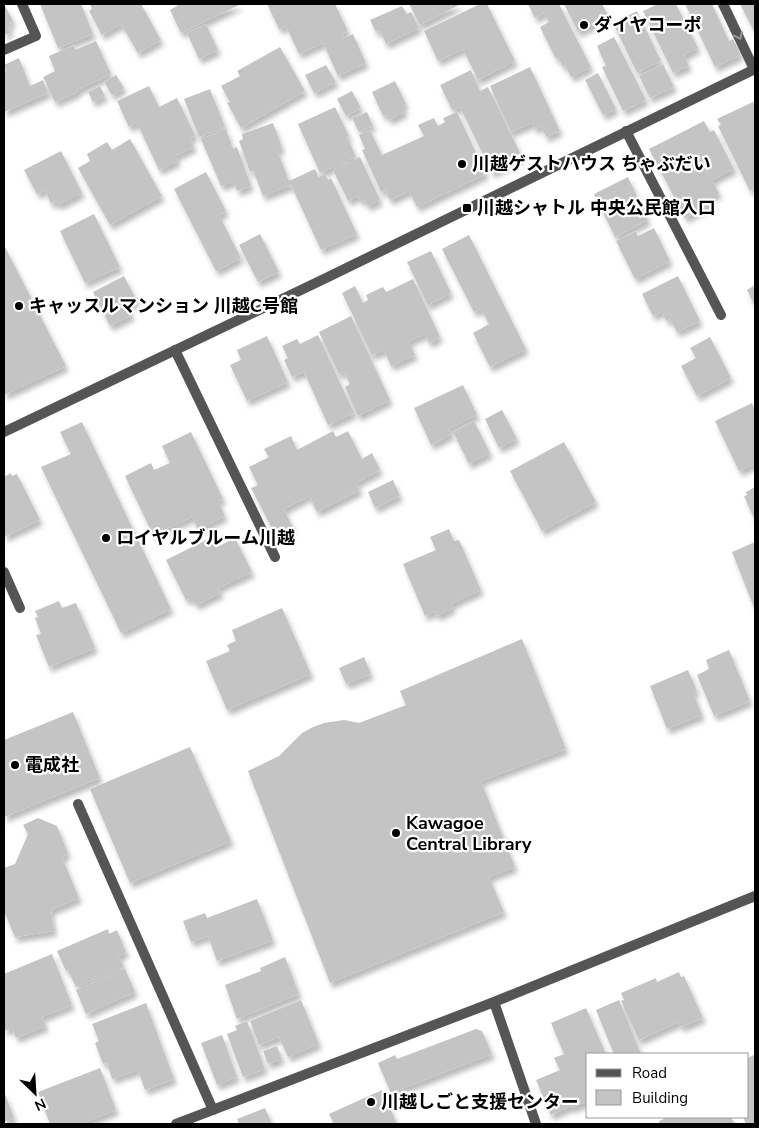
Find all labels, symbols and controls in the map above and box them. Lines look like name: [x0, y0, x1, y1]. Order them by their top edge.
place label: ダイヤコーポ: [594, 13, 701, 37]
marker: ダイヤコーポ: [578, 19, 590, 31]
one-way arrow: [733, 31, 743, 40]
place label: 川越ゲストハウス ちゃぶだい: [472, 152, 711, 176]
marker: 川越ゲストハウス ちゃぶだい: [456, 158, 468, 170]
place label: 川越シャトル 中央公民館入口: [477, 196, 716, 220]
marker: 川越シャトル 中央公民館入口: [461, 202, 473, 214]
place label: キャッスルマンション 川越C号館: [29, 294, 298, 318]
marker: キャッスルマンション 川越C号館: [13, 300, 25, 312]
place label: ロイヤルブルーム川越: [116, 526, 295, 550]
marker: ロイヤルブルーム川越: [100, 532, 112, 544]
place label: 電成社: [25, 753, 79, 777]
marker: 電成社: [9, 759, 21, 771]
place label: Kawagoe Central Library: [406, 811, 532, 856]
marker: Kawagoe Central Library: [390, 827, 402, 839]
legend: [586, 1053, 749, 1118]
text: Road: [632, 1063, 667, 1083]
north arrow: [10, 1068, 60, 1118]
text: Building: [632, 1088, 688, 1108]
place label: 川越しごと支援センター: [381, 1090, 579, 1114]
text: N: [32, 1094, 49, 1115]
marker: 川越しごと支援センター: [365, 1096, 377, 1108]

